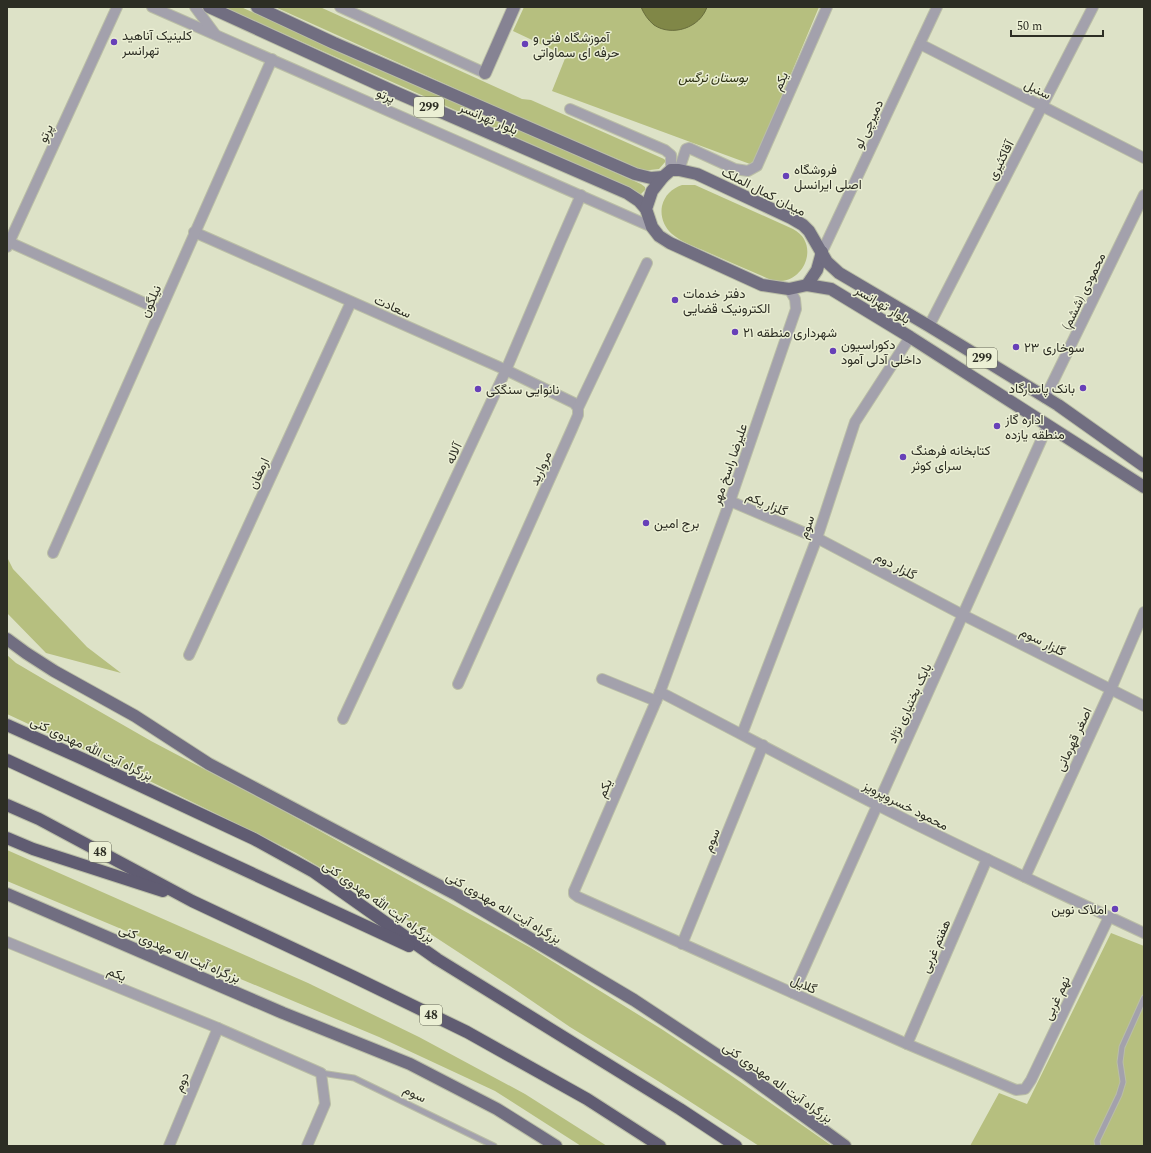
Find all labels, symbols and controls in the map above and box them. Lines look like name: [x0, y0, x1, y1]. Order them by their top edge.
scale bar: [1011, 12, 1103, 38]
text: 50 m: [1017, 17, 1042, 36]
place label: کلینیک آناهید تهرانسر: [121, 26, 192, 61]
place label: آموزشگاه فنی و حرفه ای سماواتی: [533, 28, 620, 63]
marker: کلینیک آناهید تهرانسر: [109, 37, 119, 47]
marker: آموزشگاه فنی و حرفه ای سماواتی: [520, 39, 530, 49]
park label: بوستان نرگس: [678, 68, 749, 88]
street label: یکم: [768, 69, 794, 94]
street label: سنبل: [1021, 75, 1054, 105]
street label: پرتو: [373, 83, 398, 109]
road number: 299: [414, 97, 444, 117]
street label: بلوار تهرانسر: [455, 97, 521, 140]
street label: دمیرچی لو: [849, 97, 889, 152]
street label: پرتو: [33, 121, 59, 146]
street label: آقاکثیری: [982, 136, 1020, 184]
place label: فروشگاه اصلی ایرانسل: [794, 160, 862, 195]
street label: میدان کمال الملک: [718, 162, 809, 222]
marker: فروشگاه اصلی ایرانسل: [781, 171, 791, 181]
street label: محمودی (ششم): [1057, 249, 1111, 333]
street label: بلوار تهرانسر: [850, 280, 914, 329]
street label: نیلگون: [135, 282, 167, 321]
place label: دفتر خدمات الکترونیک قضایی: [683, 284, 770, 319]
street label: سعادت: [371, 290, 414, 324]
marker: دفتر خدمات الکترونیک قضایی: [670, 295, 680, 305]
place label: شهرداری منطقه ۲۱: [743, 323, 837, 343]
marker: شهرداری منطقه ۲۱: [730, 327, 740, 337]
place label: دکوراسیون داخلی آدلی آمود: [841, 335, 921, 370]
place label: سوخاری ۲۳: [1024, 338, 1084, 358]
marker: سوخاری ۲۳: [1011, 342, 1021, 352]
marker: دکوراسیون داخلی آدلی آمود: [828, 346, 838, 356]
road number: 299: [967, 348, 997, 368]
place label: بانک پاسارگاد: [1009, 379, 1075, 399]
place label: نانوایی سنگکی: [486, 380, 560, 400]
marker: بانک پاسارگاد: [1078, 383, 1088, 393]
marker: نانوایی سنگکی: [473, 384, 483, 394]
place label: اداره گاز منطقه یازده: [1004, 410, 1065, 445]
street label: علیرضا راسخ مهر: [706, 421, 753, 509]
marker: اداره گاز منطقه یازده: [992, 421, 1002, 431]
street label: آلاله: [440, 438, 468, 468]
place label: کتابخانه فرهنگ سرای کوثر: [910, 441, 991, 476]
street label: مروارید: [524, 448, 557, 489]
marker: کتابخانه فرهنگ سرای کوثر: [898, 452, 908, 462]
street label: ارمغان: [243, 454, 275, 493]
street label: گلزار یکم: [743, 486, 791, 522]
street label: سوم: [794, 513, 820, 542]
place label: برج امین: [654, 514, 699, 534]
marker: برج امین: [641, 518, 651, 528]
street label: گلزار دوم: [871, 547, 920, 585]
street label: گلزار سوم: [1016, 622, 1069, 662]
street label: بابک بختیاری نژاد: [883, 660, 937, 747]
street label: اصغر قهرمانی: [1050, 704, 1097, 775]
street label: بزرگراه آیت الله مهدوی کنی: [27, 712, 156, 786]
street label: محمود خسروپرویز: [859, 775, 952, 836]
street label: یکم: [592, 776, 618, 801]
street label: سوم: [698, 826, 726, 855]
road number: 48: [89, 842, 111, 862]
street label: بزرگراه آیت الله مهدوی کنی: [318, 855, 439, 948]
street label: بزرگراه آیت اله مهدوی کنی: [442, 867, 565, 949]
place label: املاک نوین: [1051, 900, 1107, 920]
marker: املاک نوین: [1110, 904, 1120, 914]
street label: هفتم غربی: [916, 916, 956, 976]
street label: بزرگراه آیت اله مهدوی کنی: [116, 919, 244, 989]
street label: یکم: [104, 961, 129, 987]
street label: گلایل: [787, 970, 820, 1000]
street label: نهم غربی: [1038, 973, 1076, 1024]
road number: 48: [420, 1005, 442, 1025]
street label: بزرگراه آیت اله مهدوی کنی: [718, 1037, 837, 1128]
street label: دوم: [169, 1069, 195, 1095]
street label: سوم: [399, 1080, 430, 1108]

